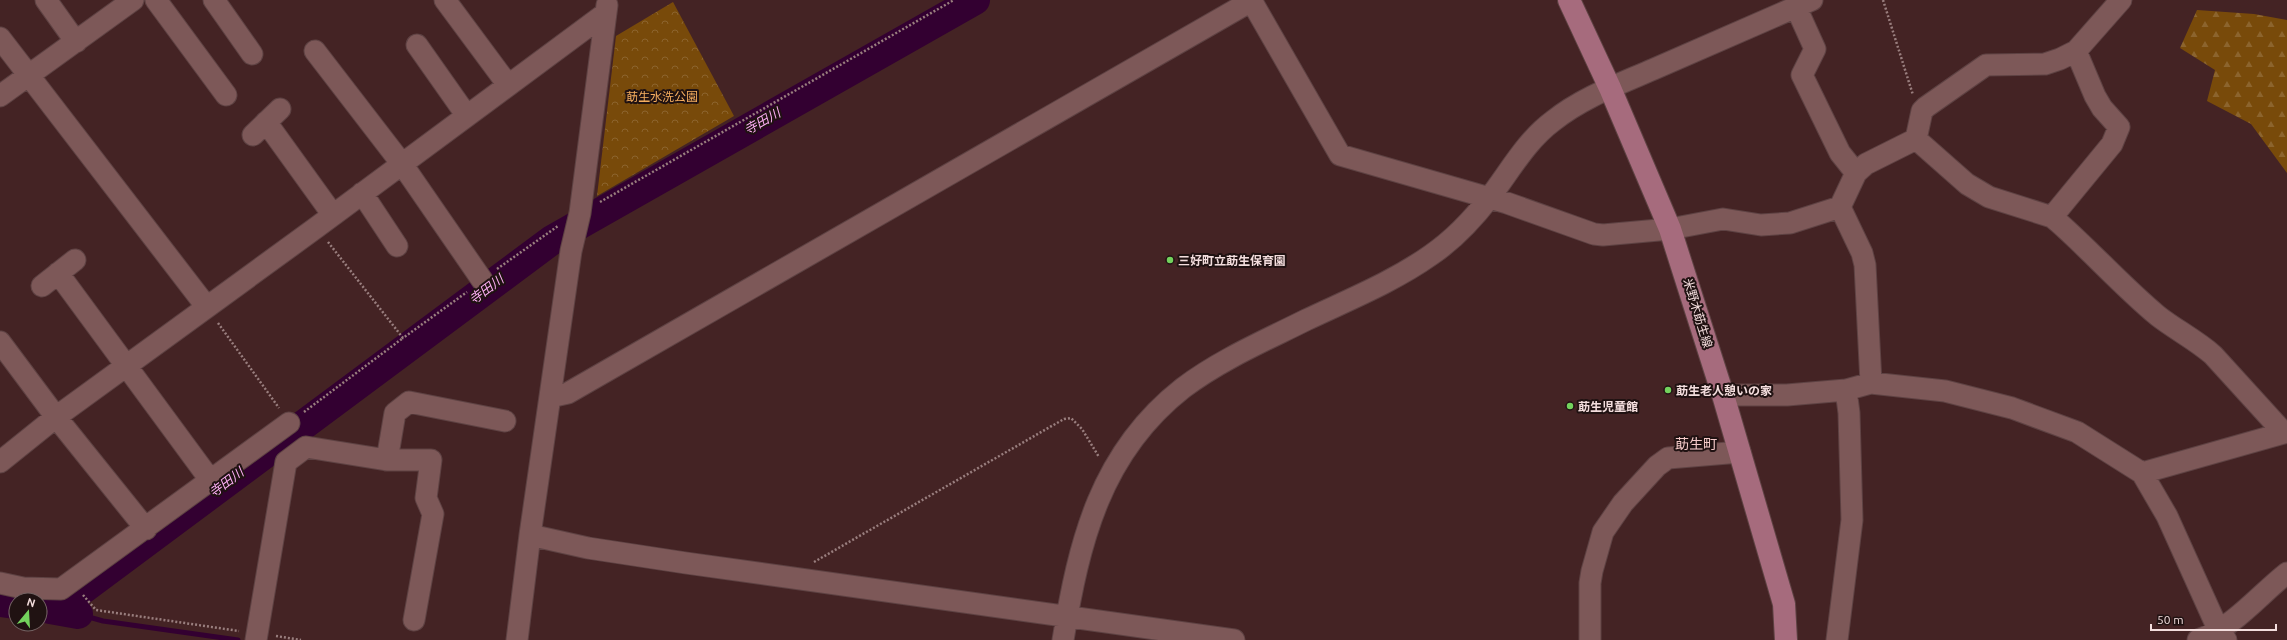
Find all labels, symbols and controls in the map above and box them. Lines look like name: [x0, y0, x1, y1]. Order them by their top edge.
park label: 莇生水洗公園: [626, 90, 698, 103]
water label: 寺田川: [742, 104, 784, 137]
place label: 三好町立莇生保育園: [1178, 254, 1286, 267]
marker: 三好町立莇生保育園: [1165, 255, 1175, 265]
water label: 寺田川: [466, 270, 507, 306]
street label: 米野木莇生線: [1681, 277, 1715, 349]
place label: 莇生老人憩いの家: [1676, 384, 1772, 397]
marker: 莇生老人憩いの家: [1663, 385, 1673, 395]
place label: 莇生児童館: [1578, 400, 1638, 413]
marker: 莇生児童館: [1565, 401, 1575, 411]
district label: 莇生町: [1675, 436, 1717, 452]
water label: 寺田川: [206, 463, 247, 499]
north arrow: [8, 592, 48, 632]
text: N: [25, 596, 37, 609]
scale bar: [2151, 606, 2276, 632]
text: 50 m: [2157, 613, 2184, 626]

